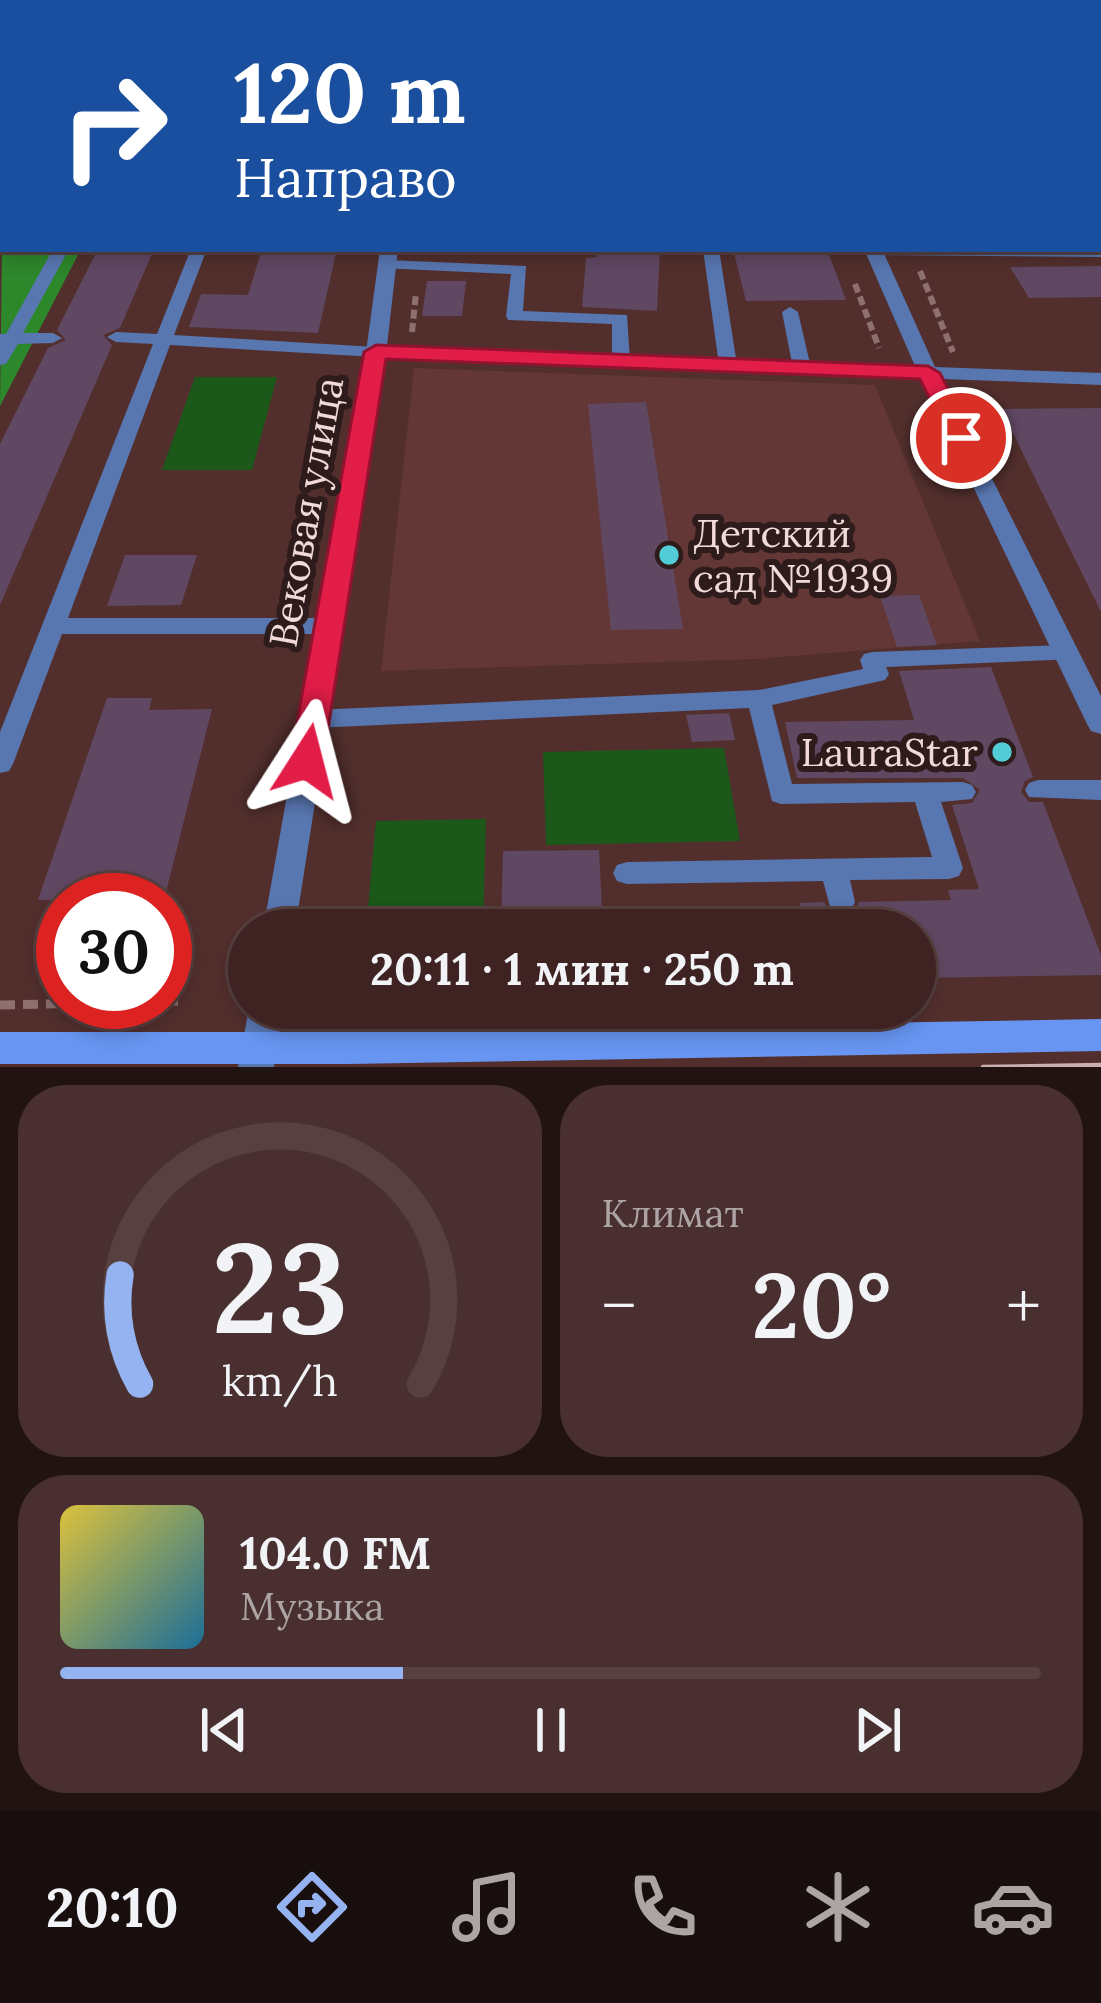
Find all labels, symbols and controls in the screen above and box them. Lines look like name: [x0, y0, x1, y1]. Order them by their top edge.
text: 120 m: [234, 38, 466, 146]
icon: right: [36, 48, 192, 204]
text: Направо: [234, 143, 457, 212]
street label: Вековая улица: [258, 373, 354, 651]
pin: [910, 387, 1012, 489]
icon: arrive: [928, 405, 994, 471]
place label: Детский сад №1939: [693, 508, 893, 603]
marker: Детский сад №1939: [656, 542, 682, 568]
position arrow: [244, 698, 370, 824]
place label: LauraStar: [801, 727, 978, 777]
marker: LauraStar: [989, 739, 1015, 765]
speed limit sign: 30: [36, 873, 192, 1029]
text: 20:11 · 1 мин · 250 m: [370, 940, 794, 997]
text: Климат: [602, 1188, 744, 1238]
text: 23: [212, 1207, 348, 1367]
text: 20°: [751, 1247, 891, 1363]
text: −: [602, 1263, 636, 1347]
text: +: [1006, 1263, 1041, 1347]
text: km/h: [222, 1353, 338, 1408]
text: 104.0 FM: [240, 1524, 431, 1581]
text: Музыка: [240, 1581, 384, 1631]
icon: previous: [191, 1697, 257, 1763]
icon: pause: [518, 1697, 584, 1763]
icon: next: [845, 1697, 911, 1763]
icon: directions: [270, 1865, 354, 1949]
icon: music: [445, 1865, 529, 1949]
icon: phone: [621, 1865, 705, 1949]
icon: climate: [796, 1865, 880, 1949]
icon: car: [971, 1865, 1055, 1949]
text: 20:10: [46, 1873, 179, 1942]

